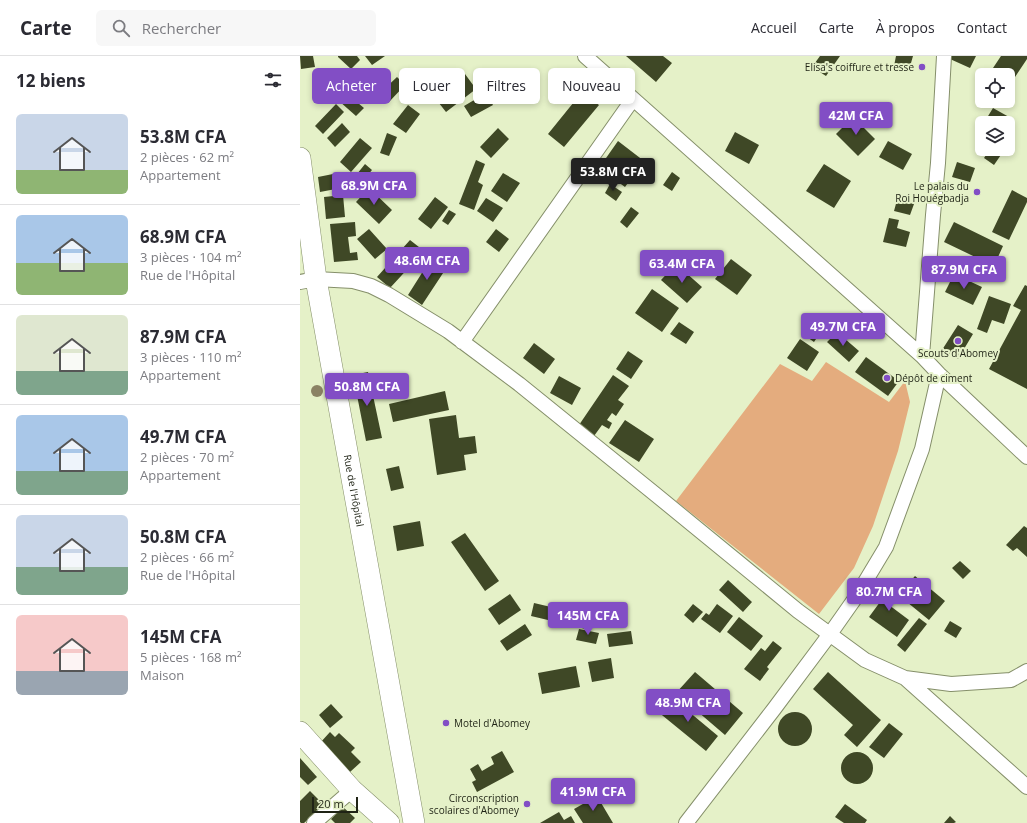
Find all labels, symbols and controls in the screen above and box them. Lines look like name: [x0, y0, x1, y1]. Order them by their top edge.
search box: [96, 10, 376, 46]
text: Carte: [20, 15, 72, 41]
icon: search: [110, 17, 132, 39]
text: Rechercher: [142, 18, 221, 38]
text: Accueil: [751, 18, 797, 37]
text: Carte: [819, 18, 854, 37]
text: À propos: [876, 18, 935, 37]
text: Contact: [957, 18, 1007, 37]
place label: Elisa's coiffure et tresse: [805, 60, 914, 74]
marker: Elisa's coiffure et tresse: [917, 62, 927, 72]
chip: Acheter: [312, 68, 391, 104]
chip: Louer: [399, 68, 465, 104]
chip: Filtres: [473, 68, 540, 104]
chip: Nouveau: [548, 68, 635, 104]
map controls: [975, 68, 1015, 156]
button: locate: [975, 68, 1015, 108]
text: 12 biens: [16, 69, 85, 92]
icon: filters: [262, 69, 284, 91]
pin: 42M CFA: [819, 102, 893, 136]
text: 42M CFA: [829, 106, 883, 124]
button: layers: [975, 116, 1015, 156]
text: 53.8M CFA: [140, 125, 226, 148]
icon: home: [48, 130, 96, 178]
text: 2 pièces · 62 m²: [140, 148, 234, 166]
pin: 53.8M CFA: [567, 158, 659, 192]
text: 53.8M CFA: [580, 162, 646, 180]
text: Appartement: [140, 166, 221, 184]
pin: 68.9M CFA: [328, 172, 420, 206]
text: 68.9M CFA: [341, 176, 407, 194]
place label: Le palais du Roi Houégbadja: [895, 179, 969, 205]
marker: Le palais du Roi Houégbadja: [972, 187, 982, 197]
text: 68.9M CFA: [140, 225, 226, 248]
icon: home: [48, 231, 96, 279]
pin: 48.6M CFA: [381, 247, 473, 281]
text: 3 pièces · 104 m²: [140, 248, 241, 266]
pin: 63.4M CFA: [636, 250, 728, 284]
text: 48.6M CFA: [394, 251, 460, 269]
text: 63.4M CFA: [649, 254, 715, 272]
pin: 87.9M CFA: [918, 256, 1010, 290]
text: 87.9M CFA: [931, 260, 997, 278]
text: Rue de l'Hôpital: [140, 266, 235, 284]
pin: 49.7M CFA: [797, 313, 889, 347]
text: 49.7M CFA: [810, 317, 876, 335]
text: 87.9M CFA: [140, 325, 226, 348]
icon: home: [48, 331, 96, 379]
marker: Scouts d'Abomey: [953, 336, 963, 346]
place label: Scouts d'Abomey: [918, 346, 999, 360]
text: 3 pièces · 110 m²: [140, 348, 241, 366]
text: Appartement: [140, 366, 221, 384]
place label: Dépôt de ciment: [895, 371, 973, 385]
pin: 50.8M CFA: [321, 373, 413, 407]
marker: Dépôt de ciment: [882, 373, 892, 383]
text: 50.8M CFA: [334, 377, 400, 395]
text: 49.7M CFA: [140, 425, 226, 448]
icon: home: [48, 431, 96, 479]
text: 2 pièces · 70 m²: [140, 448, 234, 466]
street label: Rue de l'Hôpital: [341, 453, 368, 528]
text: Appartement: [140, 466, 221, 484]
text: 50.8M CFA: [140, 525, 226, 548]
icon: home: [48, 531, 96, 579]
text: 2 pièces · 66 m²: [140, 548, 234, 566]
text: Rue de l'Hôpital: [140, 566, 235, 584]
pin: 80.7M CFA: [843, 578, 935, 612]
text: 80.7M CFA: [856, 582, 922, 600]
pin: 145M CFA: [547, 602, 629, 636]
text: 145M CFA: [557, 606, 619, 624]
text: 145M CFA: [140, 625, 222, 648]
icon: home: [48, 631, 96, 679]
text: 5 pièces · 168 m²: [140, 648, 241, 666]
text: Maison: [140, 666, 184, 684]
pin: 48.9M CFA: [642, 689, 734, 723]
text: 48.9M CFA: [655, 693, 721, 711]
place label: Motel d'Abomey: [454, 716, 531, 730]
marker: Motel d'Abomey: [441, 718, 451, 728]
pin: 41.9M CFA: [547, 778, 639, 812]
text: 41.9M CFA: [560, 782, 626, 800]
place label: Circonscription scolaires d'Abomey: [429, 791, 520, 817]
scale bar: [312, 795, 358, 814]
text: 20 m: [318, 796, 344, 811]
marker: Circonscription scolaires d'Abomey: [522, 799, 532, 809]

